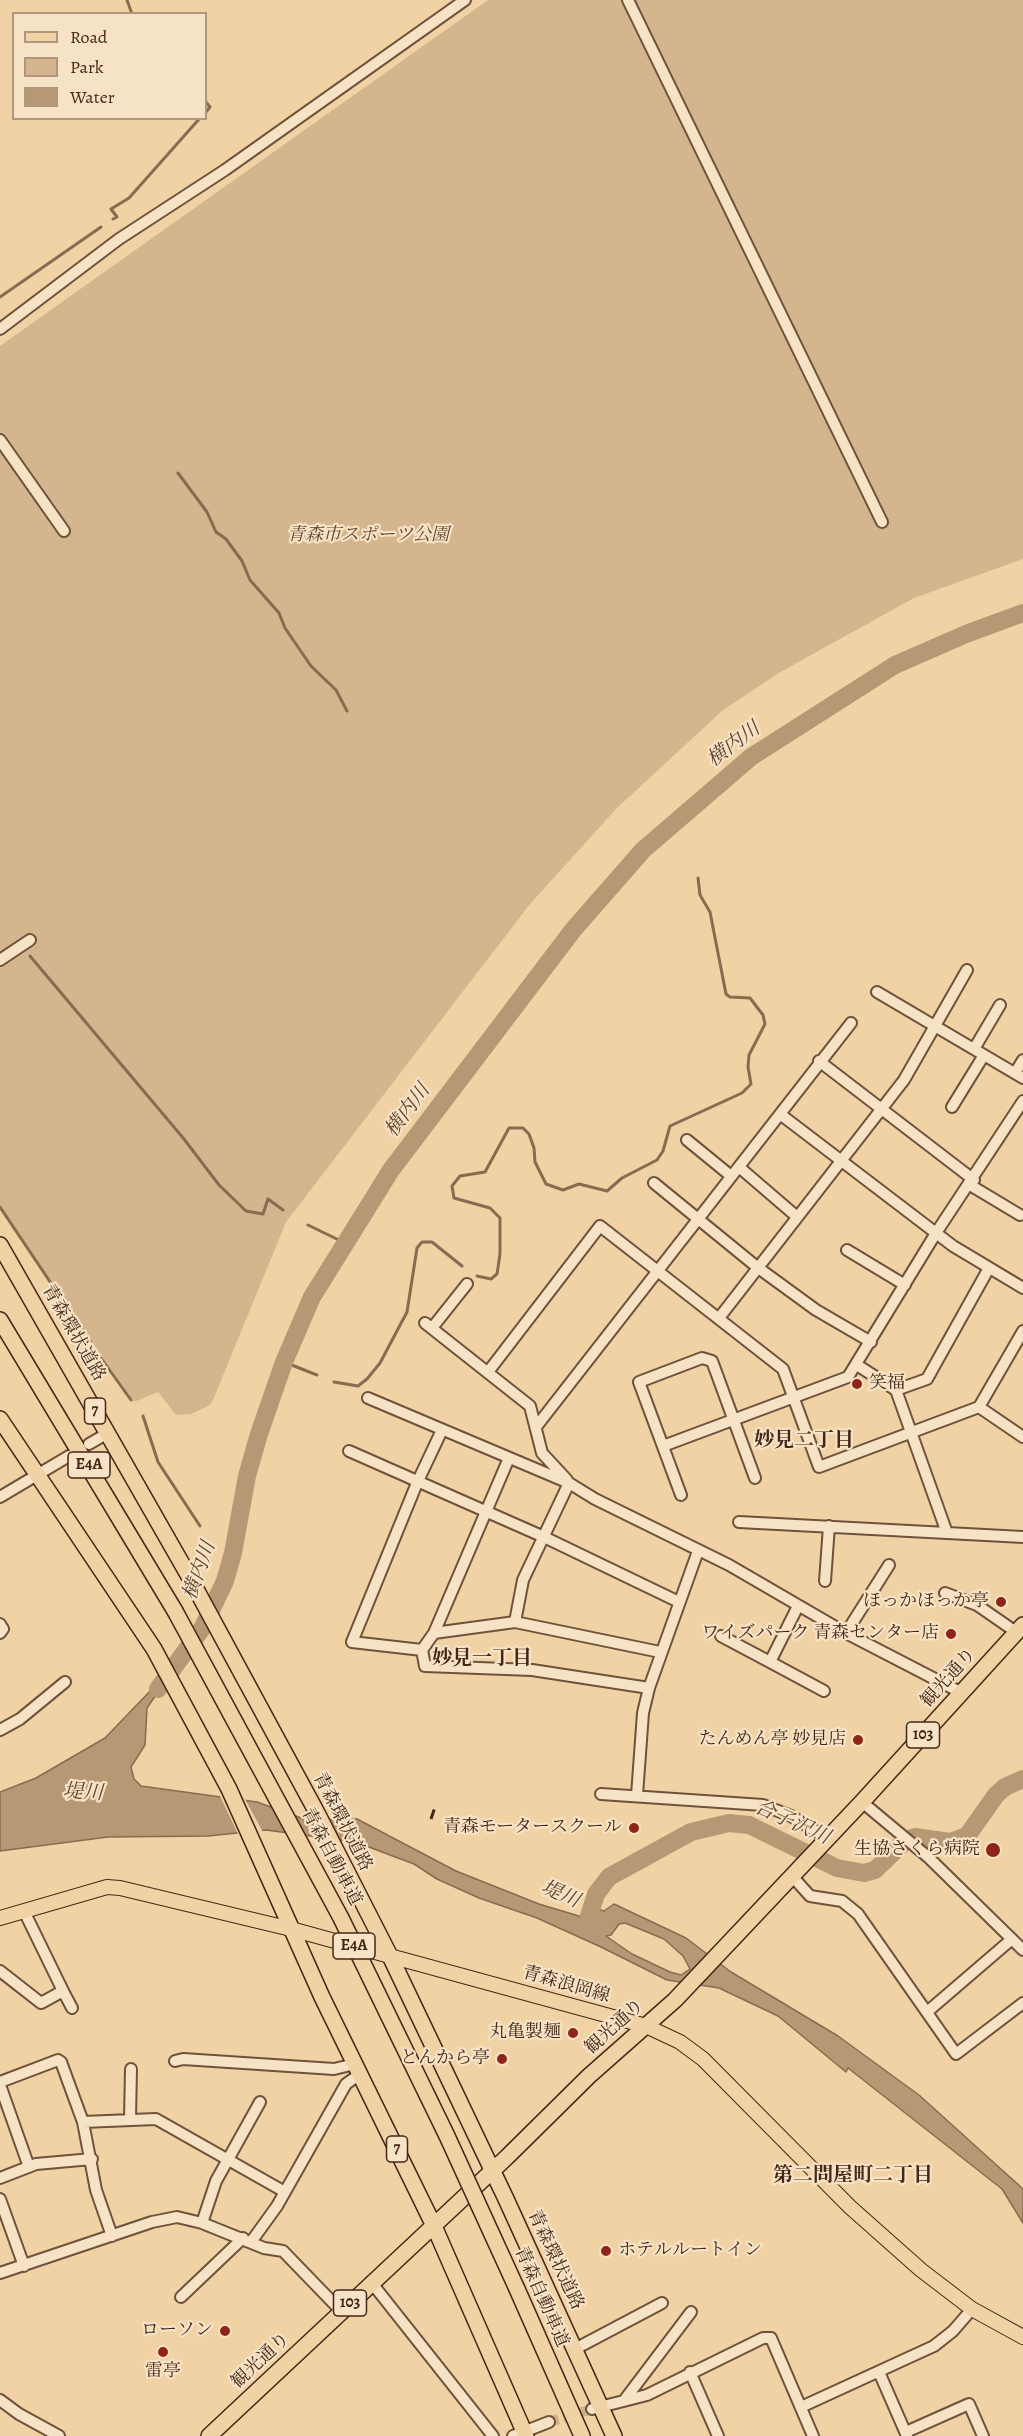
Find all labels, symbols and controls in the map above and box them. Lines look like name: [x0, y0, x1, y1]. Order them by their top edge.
legend: [12, 12, 207, 120]
text: Road: [70, 25, 107, 49]
text: Park: [70, 55, 104, 79]
text: Water: [70, 85, 115, 109]
park label: 青森市スポーツ公園: [287, 525, 449, 547]
water label: 横内川: [703, 717, 765, 773]
water label: 横内川: [380, 1080, 436, 1142]
street label: 青森環状道路: [37, 1281, 109, 1385]
place label: 笑福: [869, 1373, 905, 1395]
marker: 笑福: [850, 1377, 864, 1391]
road number: 7: [84, 1398, 106, 1424]
district label: 妙見二丁目: [754, 1429, 854, 1453]
road number: E4A: [68, 1452, 110, 1478]
water label: 横内川: [178, 1539, 222, 1603]
place label: ほっかほっか亭: [863, 1591, 989, 1613]
marker: ほっかほっか亭: [994, 1595, 1008, 1609]
place label: ワイズパーク 青森センター店: [701, 1623, 939, 1645]
marker: ワイズパーク 青森センター店: [944, 1627, 958, 1641]
street label: 観光通り: [917, 1644, 981, 1712]
district label: 妙見一丁目: [432, 1647, 532, 1671]
road number: 103: [906, 1722, 940, 1748]
place label: たんめん亭 妙見店: [698, 1729, 846, 1751]
marker: たんめん亭 妙見店: [851, 1733, 865, 1747]
street label: 青森環状道路: [308, 1769, 376, 1875]
water label: 堤川: [62, 1780, 104, 1806]
water label: 合子沢川: [751, 1796, 833, 1850]
street label: 青森自動車道: [296, 1804, 366, 1910]
place label: 青森モータースクール: [443, 1817, 622, 1839]
marker: 青森モータースクール: [627, 1821, 641, 1835]
place label: 生協さくら病院: [854, 1839, 980, 1861]
marker: 生協さくら病院: [984, 1841, 1002, 1859]
water label: 堤川: [537, 1876, 583, 1914]
road number: E4A: [333, 1933, 375, 1959]
street label: 青森浪岡線: [520, 1962, 612, 2008]
street label: 観光通り: [581, 1995, 649, 2059]
place label: 丸亀製麺: [489, 2022, 561, 2044]
marker: 丸亀製麺: [566, 2026, 580, 2040]
place label: とんから亭: [400, 2048, 490, 2070]
marker: とんから亭: [495, 2052, 509, 2066]
road number: 7: [386, 2136, 408, 2162]
district label: 第二問屋町二丁目: [773, 2164, 933, 2188]
street label: 青森環状道路: [522, 2206, 588, 2314]
place label: ホテルルートイン: [618, 2240, 762, 2262]
street label: 青森自動車道: [509, 2243, 573, 2351]
marker: ホテルルートイン: [599, 2244, 613, 2258]
road number: 103: [334, 2290, 366, 2316]
place label: ローソン: [141, 2320, 213, 2342]
marker: ローソン: [218, 2324, 232, 2338]
street label: 観光通り: [227, 2329, 295, 2393]
marker: 雷亭: [156, 2345, 170, 2359]
place label: 雷亭: [145, 2361, 181, 2383]

